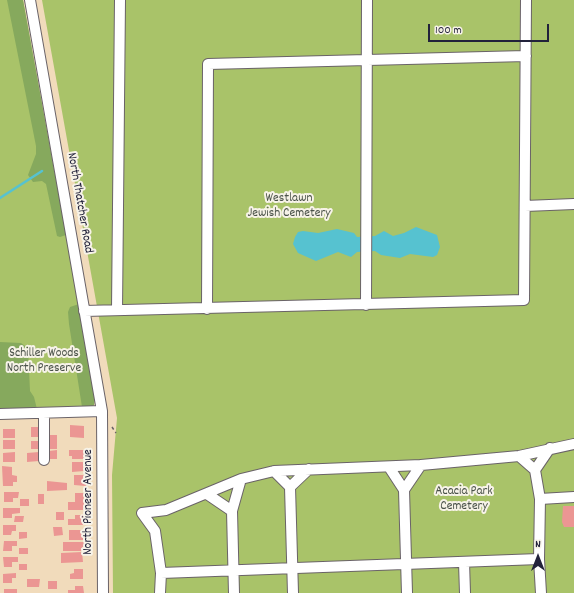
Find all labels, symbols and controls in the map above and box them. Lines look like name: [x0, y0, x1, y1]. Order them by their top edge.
scale bar: [430, 16, 551, 42]
text: 100 m: [435, 22, 462, 39]
street label: North Thatcher Road: [62, 152, 96, 254]
park label: Westlawn Jewish Cemetery: [247, 191, 331, 222]
park label: Schiller Woods North Preserve: [7, 346, 81, 377]
street label: North Pioneer Avenue: [81, 449, 97, 555]
park label: Acacia Park Cemetery: [435, 484, 493, 515]
north arrow: [518, 537, 558, 577]
text: N: [535, 537, 541, 553]

